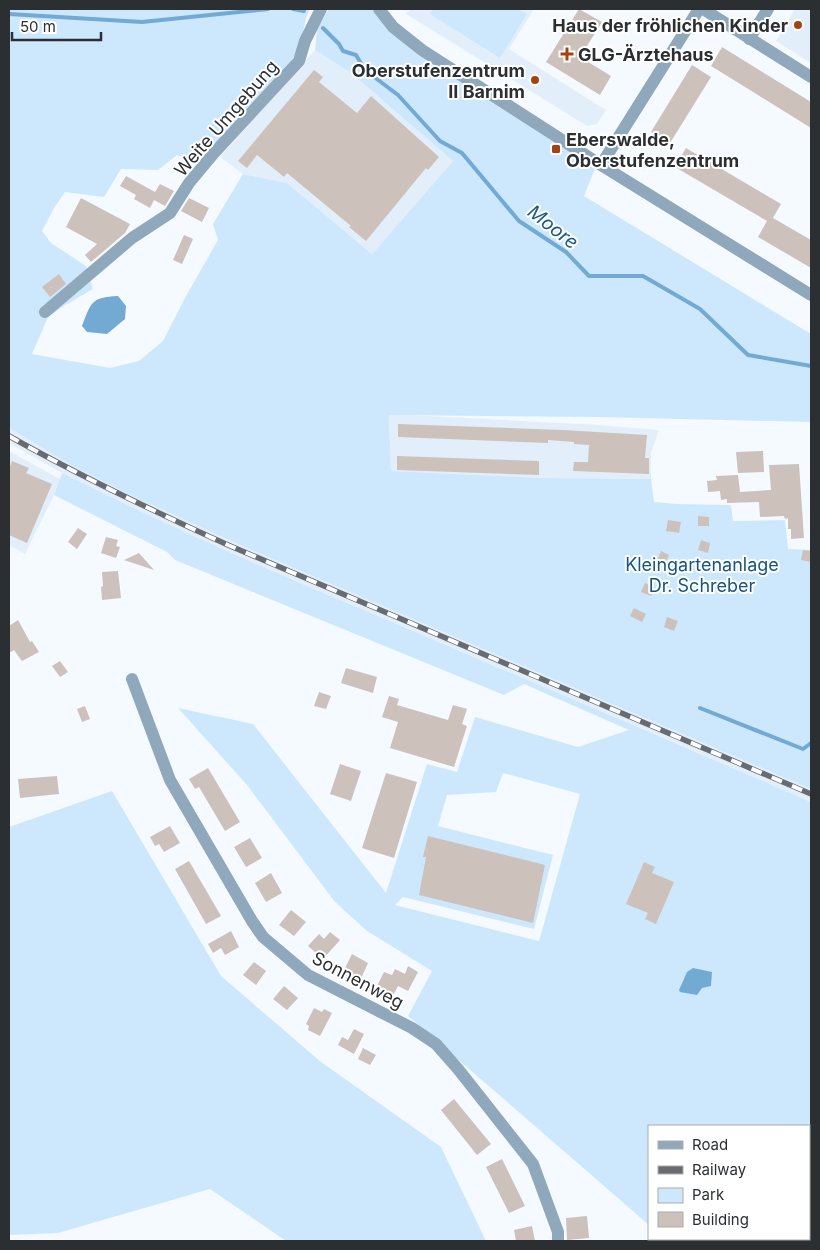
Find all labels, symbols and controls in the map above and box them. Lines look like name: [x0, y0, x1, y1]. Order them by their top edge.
scale bar: [12, 10, 101, 42]
place label: Haus der fröhlichen Kinder: [552, 15, 788, 36]
text: 50 m: [20, 17, 56, 36]
marker: Haus der fröhlichen Kinder: [792, 19, 804, 31]
place label: GLG-Ärztehaus: [578, 44, 714, 65]
marker: GLG-Ärztehaus: [560, 47, 574, 61]
street label: Weite Umgebung: [170, 56, 282, 180]
place label: Oberstufenzentrum II Barnim: [352, 60, 525, 102]
marker: Oberstufenzentrum II Barnim: [529, 74, 541, 86]
place label: Eberswalde, Oberstufenzentrum: [566, 129, 739, 171]
marker: Eberswalde, Oberstufenzentrum: [550, 143, 562, 155]
water label: Moore: [523, 200, 583, 254]
park label: Kleingartenanlage Dr. Schreber: [625, 554, 779, 596]
street label: Sonnenweg: [309, 947, 407, 1013]
legend: [648, 1125, 810, 1240]
text: Road: [692, 1135, 728, 1154]
text: Railway: [692, 1160, 747, 1179]
text: Park: [692, 1185, 725, 1204]
text: Building: [692, 1210, 749, 1229]

